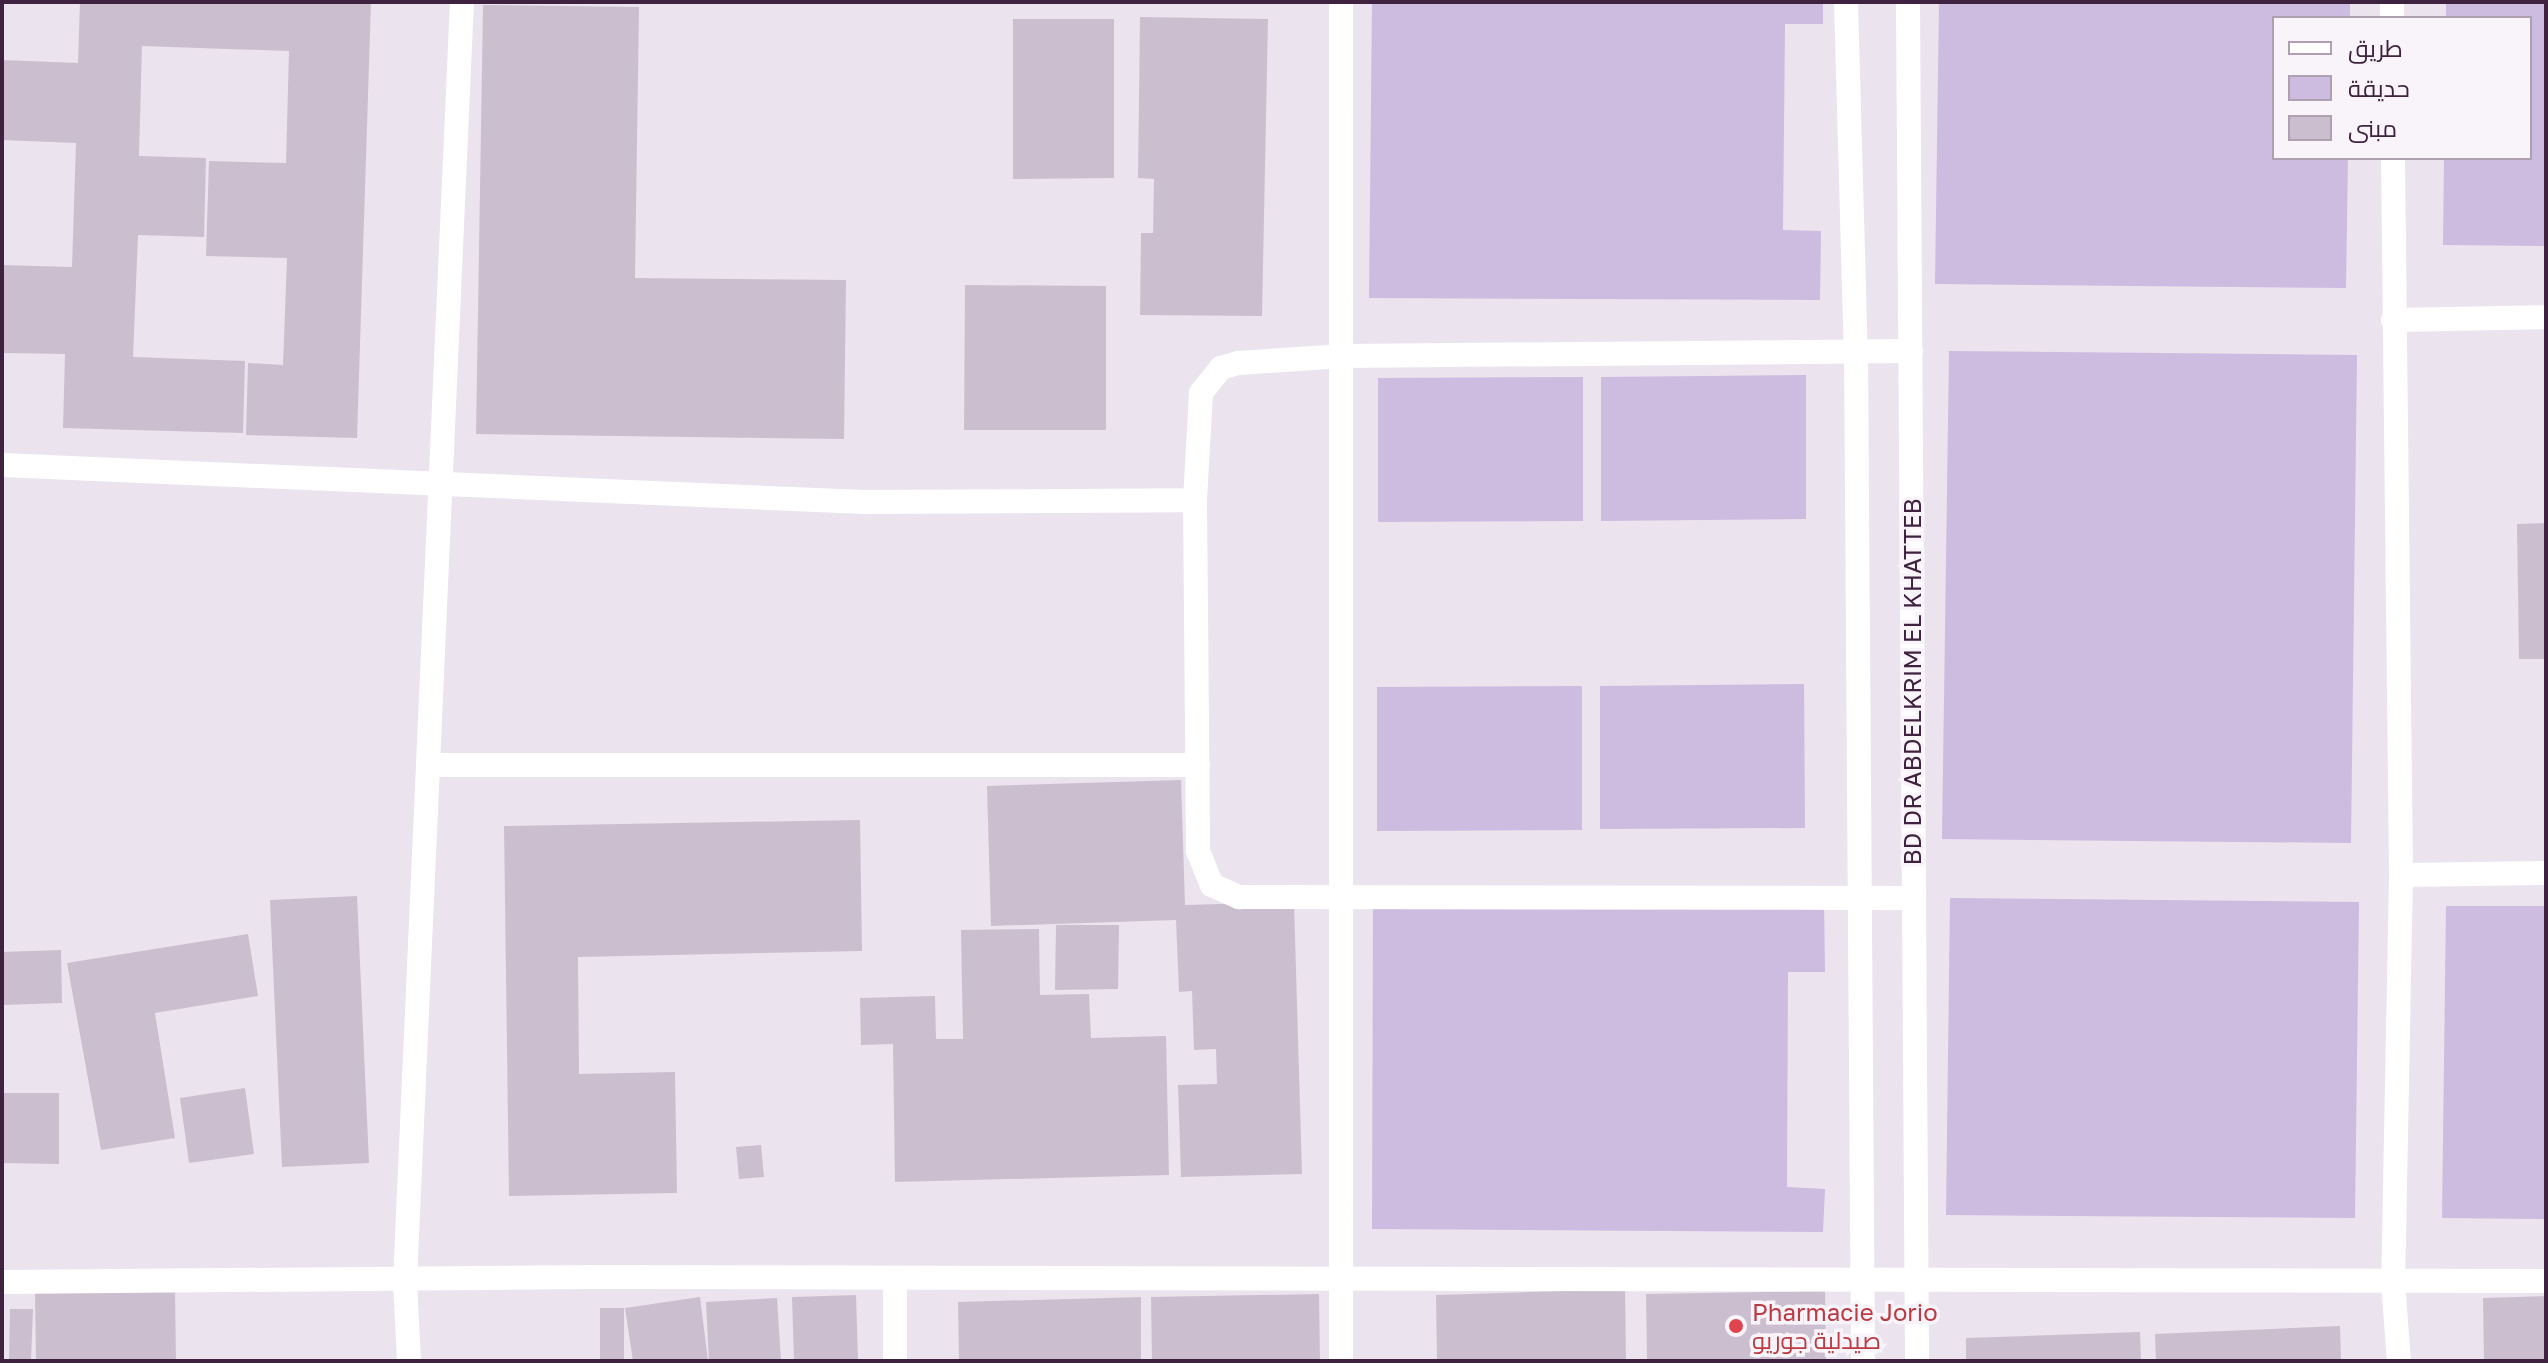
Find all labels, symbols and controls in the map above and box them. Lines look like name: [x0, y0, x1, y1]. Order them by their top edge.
legend: [2272, 16, 2532, 160]
text: طريق: [2348, 33, 2403, 62]
text: حديقة: [2348, 73, 2410, 102]
text: مبنى: [2348, 113, 2397, 142]
street label: BD DR ABDELKRIM EL KHATTEB: [1898, 498, 1926, 866]
place label: Pharmacie Jorio صيدلية جوريو: [1752, 1298, 1938, 1354]
marker: Pharmacie Jorio صيدلية جوريو: [1727, 1317, 1745, 1335]

